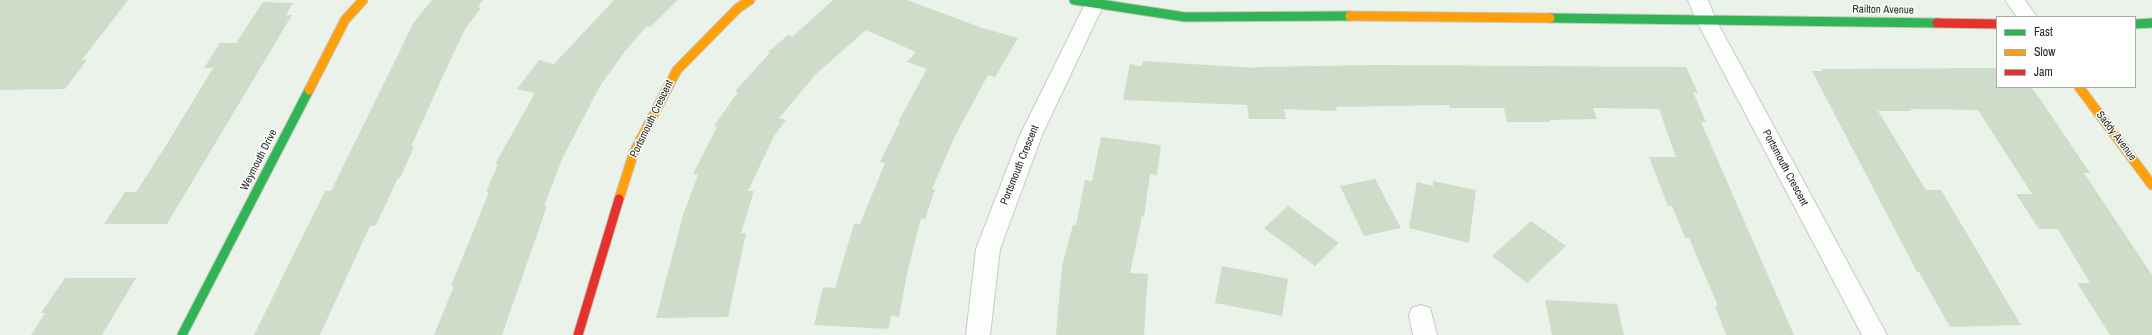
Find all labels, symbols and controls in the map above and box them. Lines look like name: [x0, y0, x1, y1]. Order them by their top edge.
street label: Railton Avenue: [1852, 3, 1914, 17]
legend: [1996, 16, 2136, 88]
text: Fast: [2034, 24, 2053, 40]
text: Slow: [2034, 44, 2055, 60]
text: Jam: [2034, 64, 2053, 80]
street label: Portsmouth Crescent: [627, 78, 677, 160]
street label: Saddy Avenue: [2093, 109, 2139, 163]
street label: Portsmouth Crescent: [998, 123, 1042, 207]
street label: Weymouth Drive: [238, 127, 280, 193]
street label: Portsmouth Crescent: [1759, 127, 1811, 209]

